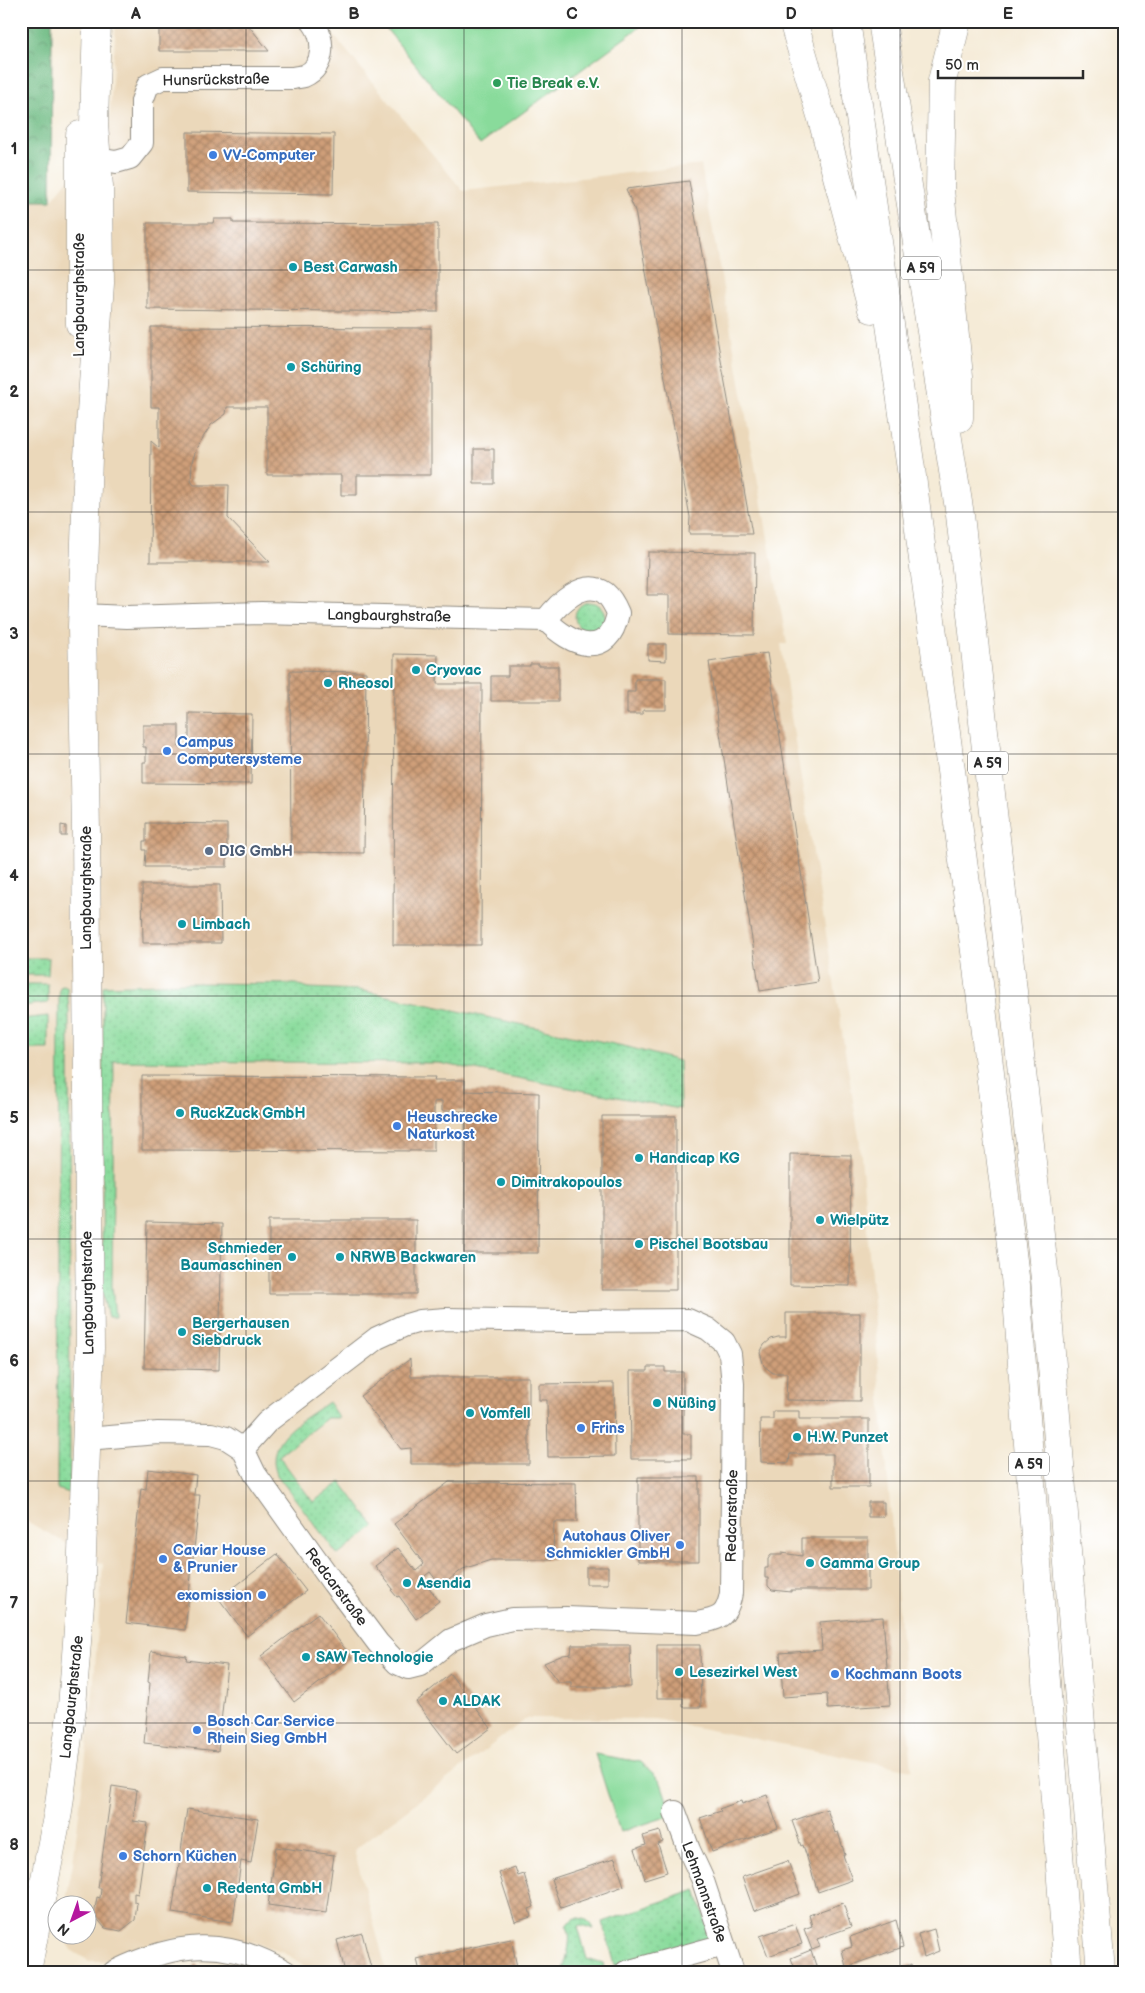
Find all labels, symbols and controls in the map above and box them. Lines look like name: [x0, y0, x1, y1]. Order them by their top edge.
text: A: [130, 5, 141, 24]
text: B: [348, 5, 360, 24]
text: C: [566, 5, 578, 24]
text: D: [785, 5, 797, 24]
text: E: [1003, 5, 1013, 24]
scale bar: [938, 48, 1082, 80]
text: 50 m: [945, 56, 979, 75]
street label: Hunsrückstraße: [162, 70, 270, 90]
place label: Tie Break e.V.: [507, 74, 600, 93]
marker: Tie Break e.V.: [491, 77, 503, 89]
text: 1: [11, 140, 17, 159]
place label: VV-Computer: [223, 146, 316, 165]
marker: VV-Computer: [207, 149, 219, 161]
street label: Langbaurghstraße: [70, 233, 89, 357]
road number: A 59: [901, 256, 941, 280]
place label: Best Carwash: [303, 258, 398, 277]
marker: Best Carwash: [287, 261, 299, 273]
place label: Schüring: [301, 358, 361, 377]
marker: Schüring: [285, 361, 297, 373]
text: 2: [9, 383, 19, 402]
street label: Langbaurghstraße: [327, 605, 451, 627]
text: 3: [9, 625, 19, 644]
place label: Cryovac: [426, 661, 482, 680]
marker: Cryovac: [410, 664, 422, 676]
place label: Rheosol: [338, 674, 393, 693]
marker: Rheosol: [322, 677, 334, 689]
place label: Campus Computersysteme: [177, 733, 302, 769]
marker: Campus Computersysteme: [161, 745, 173, 757]
road number: A 59: [968, 751, 1008, 774]
street label: Langbaurghstraße: [77, 826, 96, 950]
place label: DIG GmbH: [219, 842, 293, 861]
marker: DIG GmbH: [203, 845, 215, 857]
text: 4: [9, 867, 19, 886]
place label: Limbach: [192, 915, 250, 934]
marker: Limbach: [176, 918, 188, 930]
place label: RuckZuck GmbH: [190, 1104, 306, 1123]
marker: RuckZuck GmbH: [174, 1107, 186, 1119]
place label: Heuschrecke Naturkost: [407, 1108, 498, 1144]
text: 5: [9, 1109, 19, 1128]
marker: Heuschrecke Naturkost: [391, 1120, 403, 1132]
place label: Handicap KG: [649, 1149, 740, 1168]
marker: Handicap KG: [633, 1152, 645, 1164]
place label: Dimitrakopoulos: [511, 1173, 622, 1192]
marker: Dimitrakopoulos: [495, 1176, 507, 1188]
place label: Wielpütz: [830, 1211, 889, 1230]
marker: Wielpütz: [814, 1214, 826, 1226]
street label: Langbaurghstraße: [77, 1231, 99, 1355]
place label: Pischel Bootsbau: [649, 1235, 768, 1254]
marker: Pischel Bootsbau: [633, 1238, 645, 1250]
place label: Schmieder Baumaschinen: [180, 1239, 283, 1275]
place label: NRWB Backwaren: [350, 1248, 476, 1267]
marker: Schmieder Baumaschinen: [286, 1251, 298, 1263]
marker: NRWB Backwaren: [334, 1251, 346, 1263]
place label: Bergerhausen Siebdruck: [192, 1314, 290, 1350]
marker: Bergerhausen Siebdruck: [176, 1326, 188, 1338]
text: 6: [9, 1352, 19, 1371]
place label: Nüßing: [667, 1394, 716, 1413]
marker: Nüßing: [651, 1397, 663, 1409]
place label: Vomfell: [480, 1404, 531, 1423]
marker: Vomfell: [464, 1407, 476, 1419]
place label: Frins: [591, 1419, 625, 1438]
marker: Frins: [575, 1422, 587, 1434]
place label: H.W. Punzet: [807, 1428, 888, 1447]
marker: H.W. Punzet: [791, 1431, 803, 1443]
road number: A 59: [1009, 1452, 1049, 1476]
street label: Redcarstraße: [722, 1469, 742, 1563]
place label: Autohaus Oliver Schmickler GmbH: [546, 1527, 671, 1563]
marker: Autohaus Oliver Schmickler GmbH: [674, 1539, 686, 1551]
place label: Caviar House & Prunier: [173, 1541, 266, 1577]
street label: Redcarstraße: [300, 1544, 372, 1630]
marker: Caviar House & Prunier: [157, 1553, 169, 1565]
place label: Gamma Group: [820, 1554, 921, 1573]
marker: Gamma Group: [804, 1557, 816, 1569]
place label: Asendia: [416, 1574, 471, 1593]
marker: Asendia: [401, 1577, 413, 1589]
place label: exomission: [177, 1586, 252, 1605]
marker: exomission: [256, 1589, 268, 1601]
text: 7: [10, 1594, 19, 1613]
street label: Langbaurghstraße: [56, 1634, 88, 1760]
place label: SAW Technologie: [316, 1648, 434, 1667]
marker: SAW Technologie: [300, 1651, 312, 1663]
place label: Lesezirkel West: [689, 1663, 797, 1682]
place label: Kochmann Boots: [845, 1665, 962, 1684]
marker: Lesezirkel West: [673, 1666, 685, 1678]
marker: Kochmann Boots: [829, 1668, 841, 1680]
place label: ALDAK: [452, 1692, 501, 1711]
marker: ALDAK: [437, 1695, 449, 1707]
place label: Bosch Car Service Rhein Sieg GmbH: [207, 1712, 335, 1748]
marker: Bosch Car Service Rhein Sieg GmbH: [191, 1724, 203, 1736]
text: 8: [9, 1836, 19, 1855]
street label: Lehmannstraße: [677, 1839, 731, 1945]
place label: Schorn Küchen: [133, 1847, 237, 1866]
marker: Schorn Küchen: [117, 1850, 129, 1862]
place label: Redenta GmbH: [217, 1879, 322, 1898]
marker: Redenta GmbH: [201, 1882, 213, 1894]
north arrow: [48, 1896, 98, 1946]
text: N: [54, 1920, 73, 1939]

